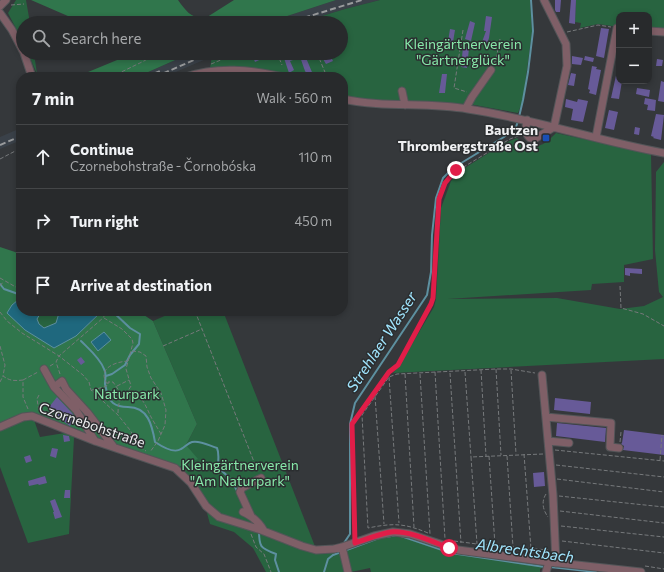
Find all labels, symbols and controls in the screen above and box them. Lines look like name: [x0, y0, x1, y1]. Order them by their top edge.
map controls: [616, 12, 652, 84]
button: +: [616, 12, 652, 48]
search box: [16, 16, 348, 60]
icon: search: [30, 27, 52, 49]
text: Search here: [62, 29, 141, 47]
park label: Kleingärtnerverein "Gärtnerglück": [404, 35, 522, 68]
button: −: [616, 48, 652, 84]
text: 7 min: [32, 88, 74, 109]
text: Walk · 560 m: [257, 90, 332, 106]
place label: Bautzen Thrombergstraße Ost: [398, 121, 538, 154]
marker: Bautzen Thrombergstraße Ost: [541, 133, 551, 143]
text: Continue: [70, 140, 134, 158]
icon: ahead: [32, 146, 54, 168]
text: 110 m: [299, 149, 332, 165]
text: Czornebohstraße - Čornobóska: [70, 158, 256, 174]
route end: [447, 161, 465, 179]
icon: right: [32, 210, 54, 232]
text: Turn right: [70, 212, 139, 230]
text: 450 m: [294, 213, 332, 229]
icon: arrive: [32, 274, 54, 296]
text: Arrive at destination: [70, 276, 212, 294]
water label: Strehlaer Wasser: [342, 287, 421, 395]
park label: Naturpark: [94, 385, 160, 402]
street label: Czornebohstraße: [37, 398, 148, 451]
park label: Kleingärtnerverein "Am Naturpark": [181, 456, 299, 489]
water label: Albrechtsbach: [474, 534, 575, 566]
route start: [440, 539, 458, 557]

